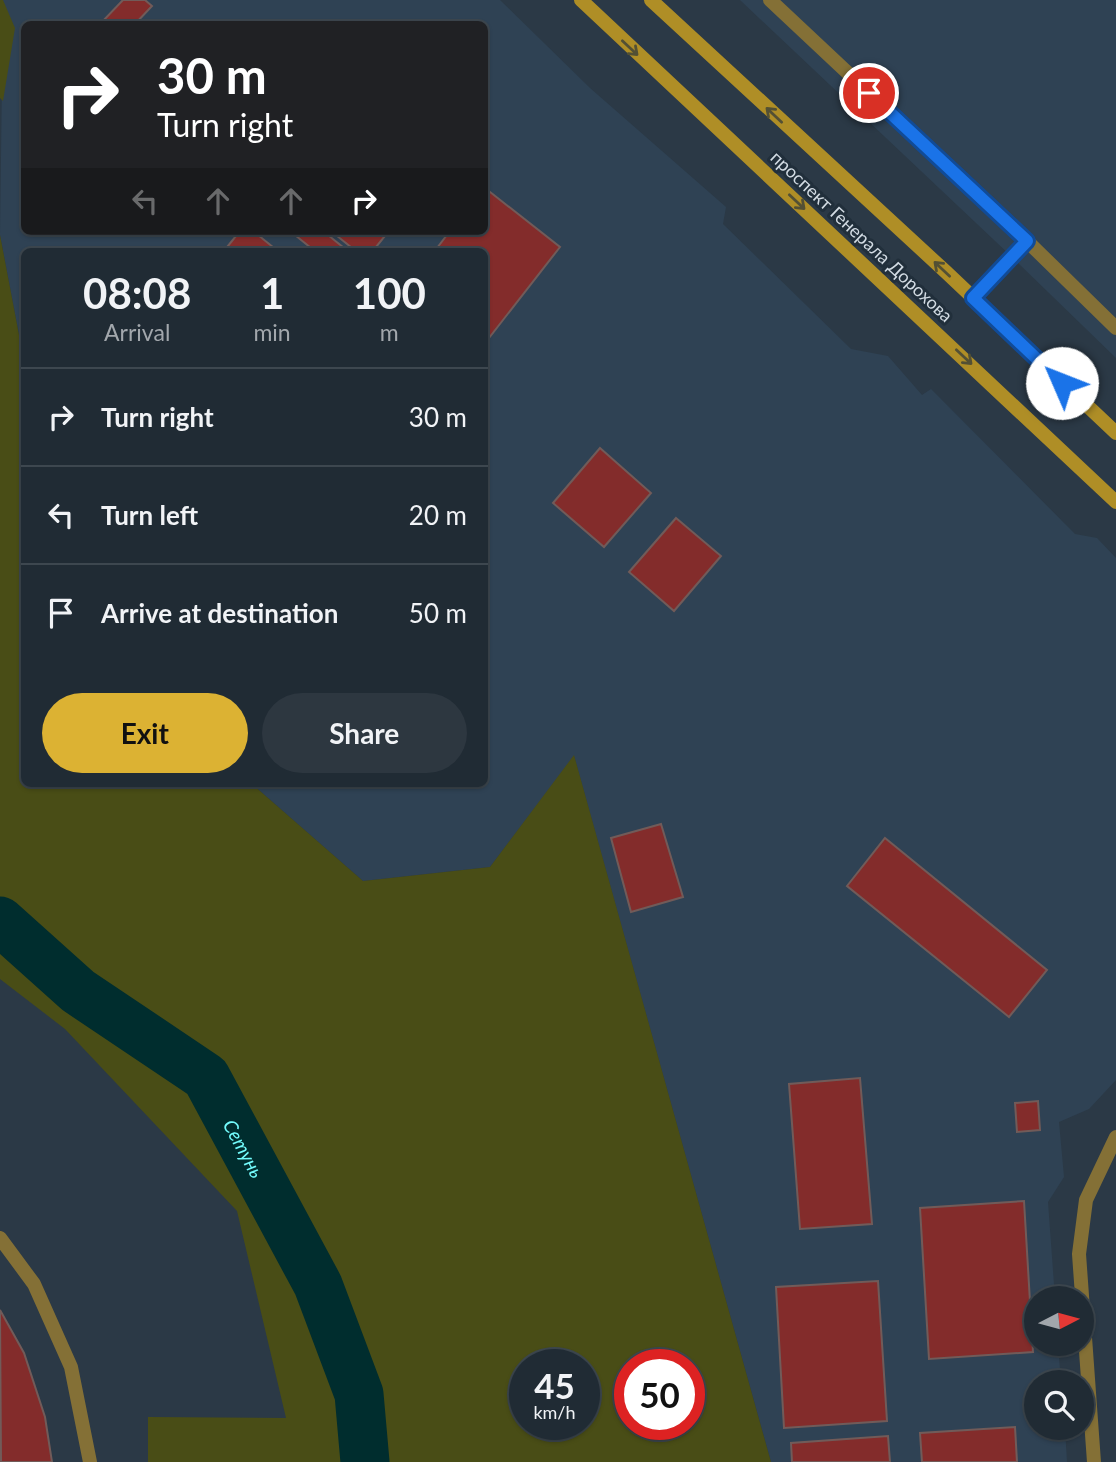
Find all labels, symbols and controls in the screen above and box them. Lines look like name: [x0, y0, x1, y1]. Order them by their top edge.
one-way arrow: [621, 39, 638, 56]
text: 30 m: [157, 46, 267, 104]
icon: right: [42, 49, 133, 140]
pin: [839, 63, 899, 123]
icon: arrive: [850, 74, 888, 112]
text: Turn right: [157, 105, 293, 144]
one-way arrow: [765, 107, 783, 123]
street label: проспект Генерала Дорохова: [766, 146, 958, 326]
icon: left: [126, 182, 164, 220]
icon: ahead: [199, 182, 237, 220]
icon: ahead: [272, 182, 310, 220]
icon: right: [345, 182, 383, 220]
one-way arrow: [788, 194, 806, 210]
one-way arrow: [934, 260, 951, 277]
text: 08:08: [83, 268, 191, 318]
text: 1: [260, 268, 284, 318]
text: 100: [353, 268, 426, 318]
text: Arrival: [104, 318, 170, 346]
text: min: [253, 318, 291, 346]
text: m: [380, 318, 399, 346]
position arrow: [1025, 346, 1099, 420]
one-way arrow: [955, 349, 973, 365]
icon: right: [42, 398, 80, 436]
text: Turn right: [101, 401, 214, 433]
text: 30 m: [409, 401, 467, 433]
icon: left: [42, 496, 80, 534]
text: Turn left: [101, 499, 198, 531]
text: 20 m: [409, 499, 467, 531]
icon: arrive: [42, 594, 80, 632]
text: Arrive at destination: [101, 597, 338, 629]
text: 50 m: [409, 597, 467, 629]
button: Exit: [42, 693, 248, 773]
button: Share: [262, 693, 467, 773]
water label: Сетунь: [219, 1115, 270, 1182]
north arrow: [1024, 1286, 1094, 1356]
map controls: [1024, 1286, 1094, 1440]
speed limit sign: 50: [614, 1349, 705, 1440]
text: 45: [534, 1364, 575, 1406]
button: search: [1024, 1370, 1094, 1440]
text: km/h: [533, 1401, 576, 1423]

